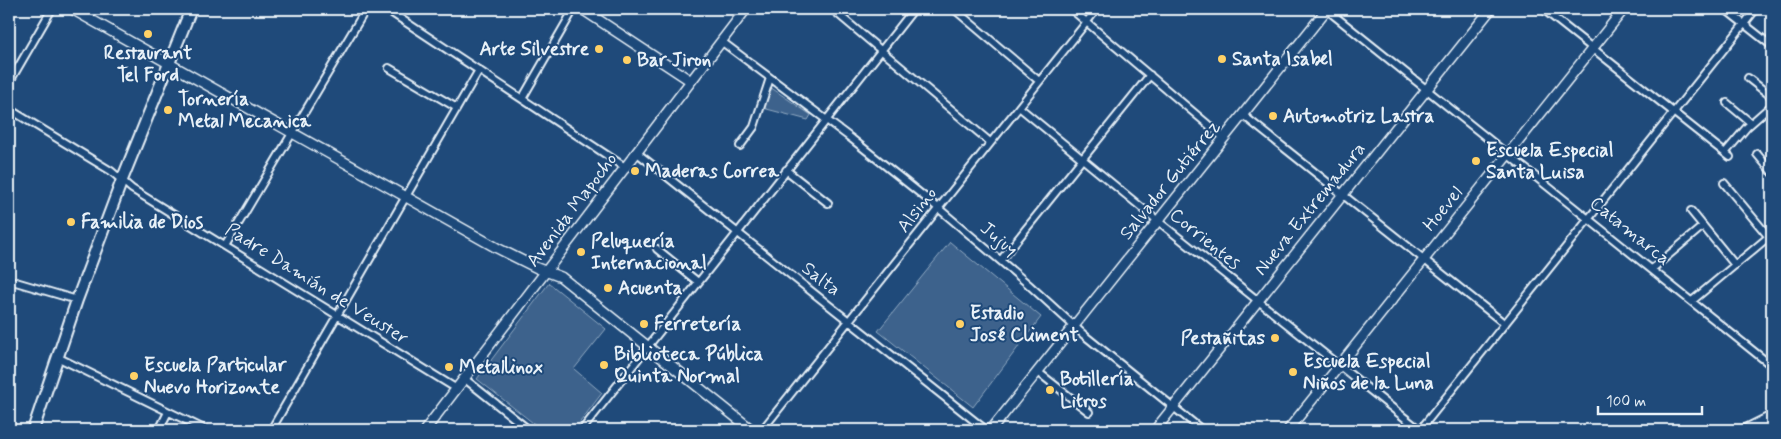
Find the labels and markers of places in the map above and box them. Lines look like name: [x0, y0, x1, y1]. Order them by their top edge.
marker: Restaurant Tel Ford: [142, 28, 154, 40]
place label: Arte Silvestre: [480, 37, 590, 62]
place label: Restaurant Tel Ford: [104, 41, 192, 88]
marker: Arte Silvestre: [593, 43, 605, 55]
place label: Santa Isabel: [1232, 47, 1333, 72]
place label: Bar Jiron: [637, 48, 712, 73]
marker: Santa Isabel: [1216, 53, 1228, 65]
marker: Bar Jiron: [621, 54, 633, 66]
place label: Tornería Metal Mecanica: [178, 87, 312, 134]
marker: Tornería Metal Mecanica: [162, 104, 174, 116]
place label: Automotriz Lastra: [1283, 104, 1435, 129]
marker: Automotriz Lastra: [1267, 110, 1279, 122]
place label: Escuela Especial Santa Luisa: [1486, 138, 1614, 185]
marker: Escuela Especial Santa Luisa: [1470, 155, 1482, 167]
place label: Maderas Correa: [645, 159, 779, 184]
marker: Maderas Correa: [629, 165, 641, 177]
place label: Familia de Dios: [81, 210, 204, 235]
marker: Familia de Dios: [65, 216, 77, 228]
place label: Peluquería Internacional: [591, 229, 707, 276]
marker: Peluquería Internacional: [575, 246, 587, 258]
place label: Acuenta: [618, 276, 683, 301]
marker: Acuenta: [602, 282, 614, 294]
place label: Estadio José Climent: [970, 301, 1079, 348]
place label: Ferretería: [654, 312, 741, 337]
marker: Ferretería: [638, 318, 650, 330]
marker: Estadio José Climent: [954, 318, 966, 330]
place label: Pestañitas: [1181, 326, 1266, 351]
marker: Pestañitas: [1269, 332, 1281, 344]
place label: Biblioteca Pública Quinta Normal: [614, 342, 764, 389]
place label: Escuela Especial Niños de la Luna: [1303, 349, 1434, 396]
place label: Escuela Particular Nuevo Horizonte: [144, 353, 287, 400]
place label: Metallinox: [459, 355, 543, 380]
marker: Biblioteca Pública Quinta Normal: [598, 359, 610, 371]
marker: Metallinox: [443, 361, 455, 373]
marker: Escuela Especial Niños de la Luna: [1287, 366, 1299, 378]
place label: Botillería Litros: [1060, 367, 1134, 414]
marker: Escuela Particular Nuevo Horizonte: [128, 370, 140, 382]
marker: Botillería Litros: [1044, 384, 1056, 396]

